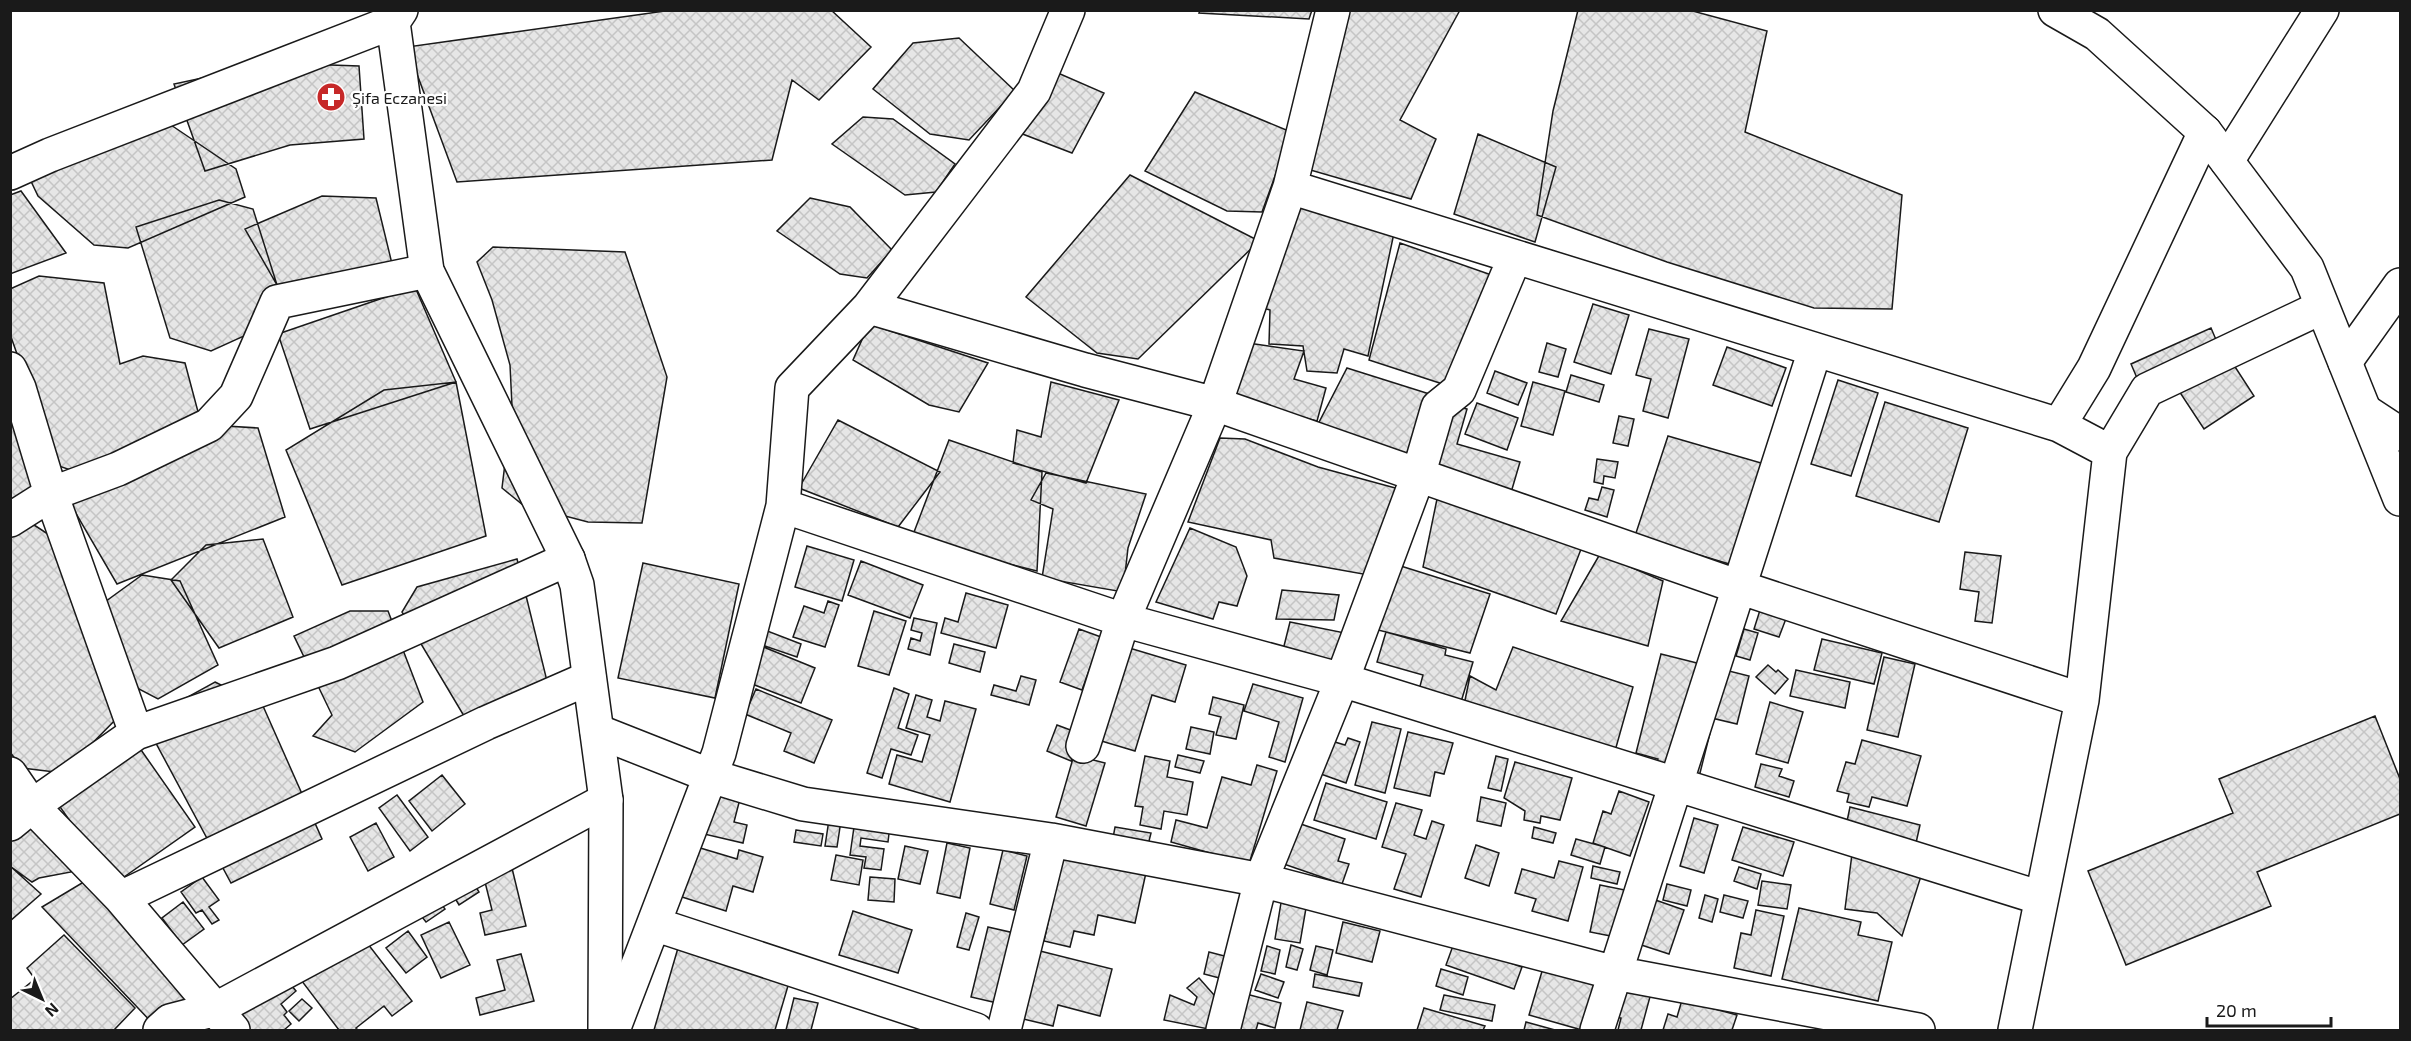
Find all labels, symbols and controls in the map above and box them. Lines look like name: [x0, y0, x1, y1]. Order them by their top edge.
pharmacy icon: Şifa Eczanesi: [315, 81, 347, 113]
place label: Şifa Eczanesi: [352, 88, 447, 108]
north arrow: [12, 969, 72, 1029]
scale bar: [2207, 990, 2332, 1028]
text: N: [42, 999, 63, 1021]
text: 20 m: [2216, 999, 2257, 1021]

